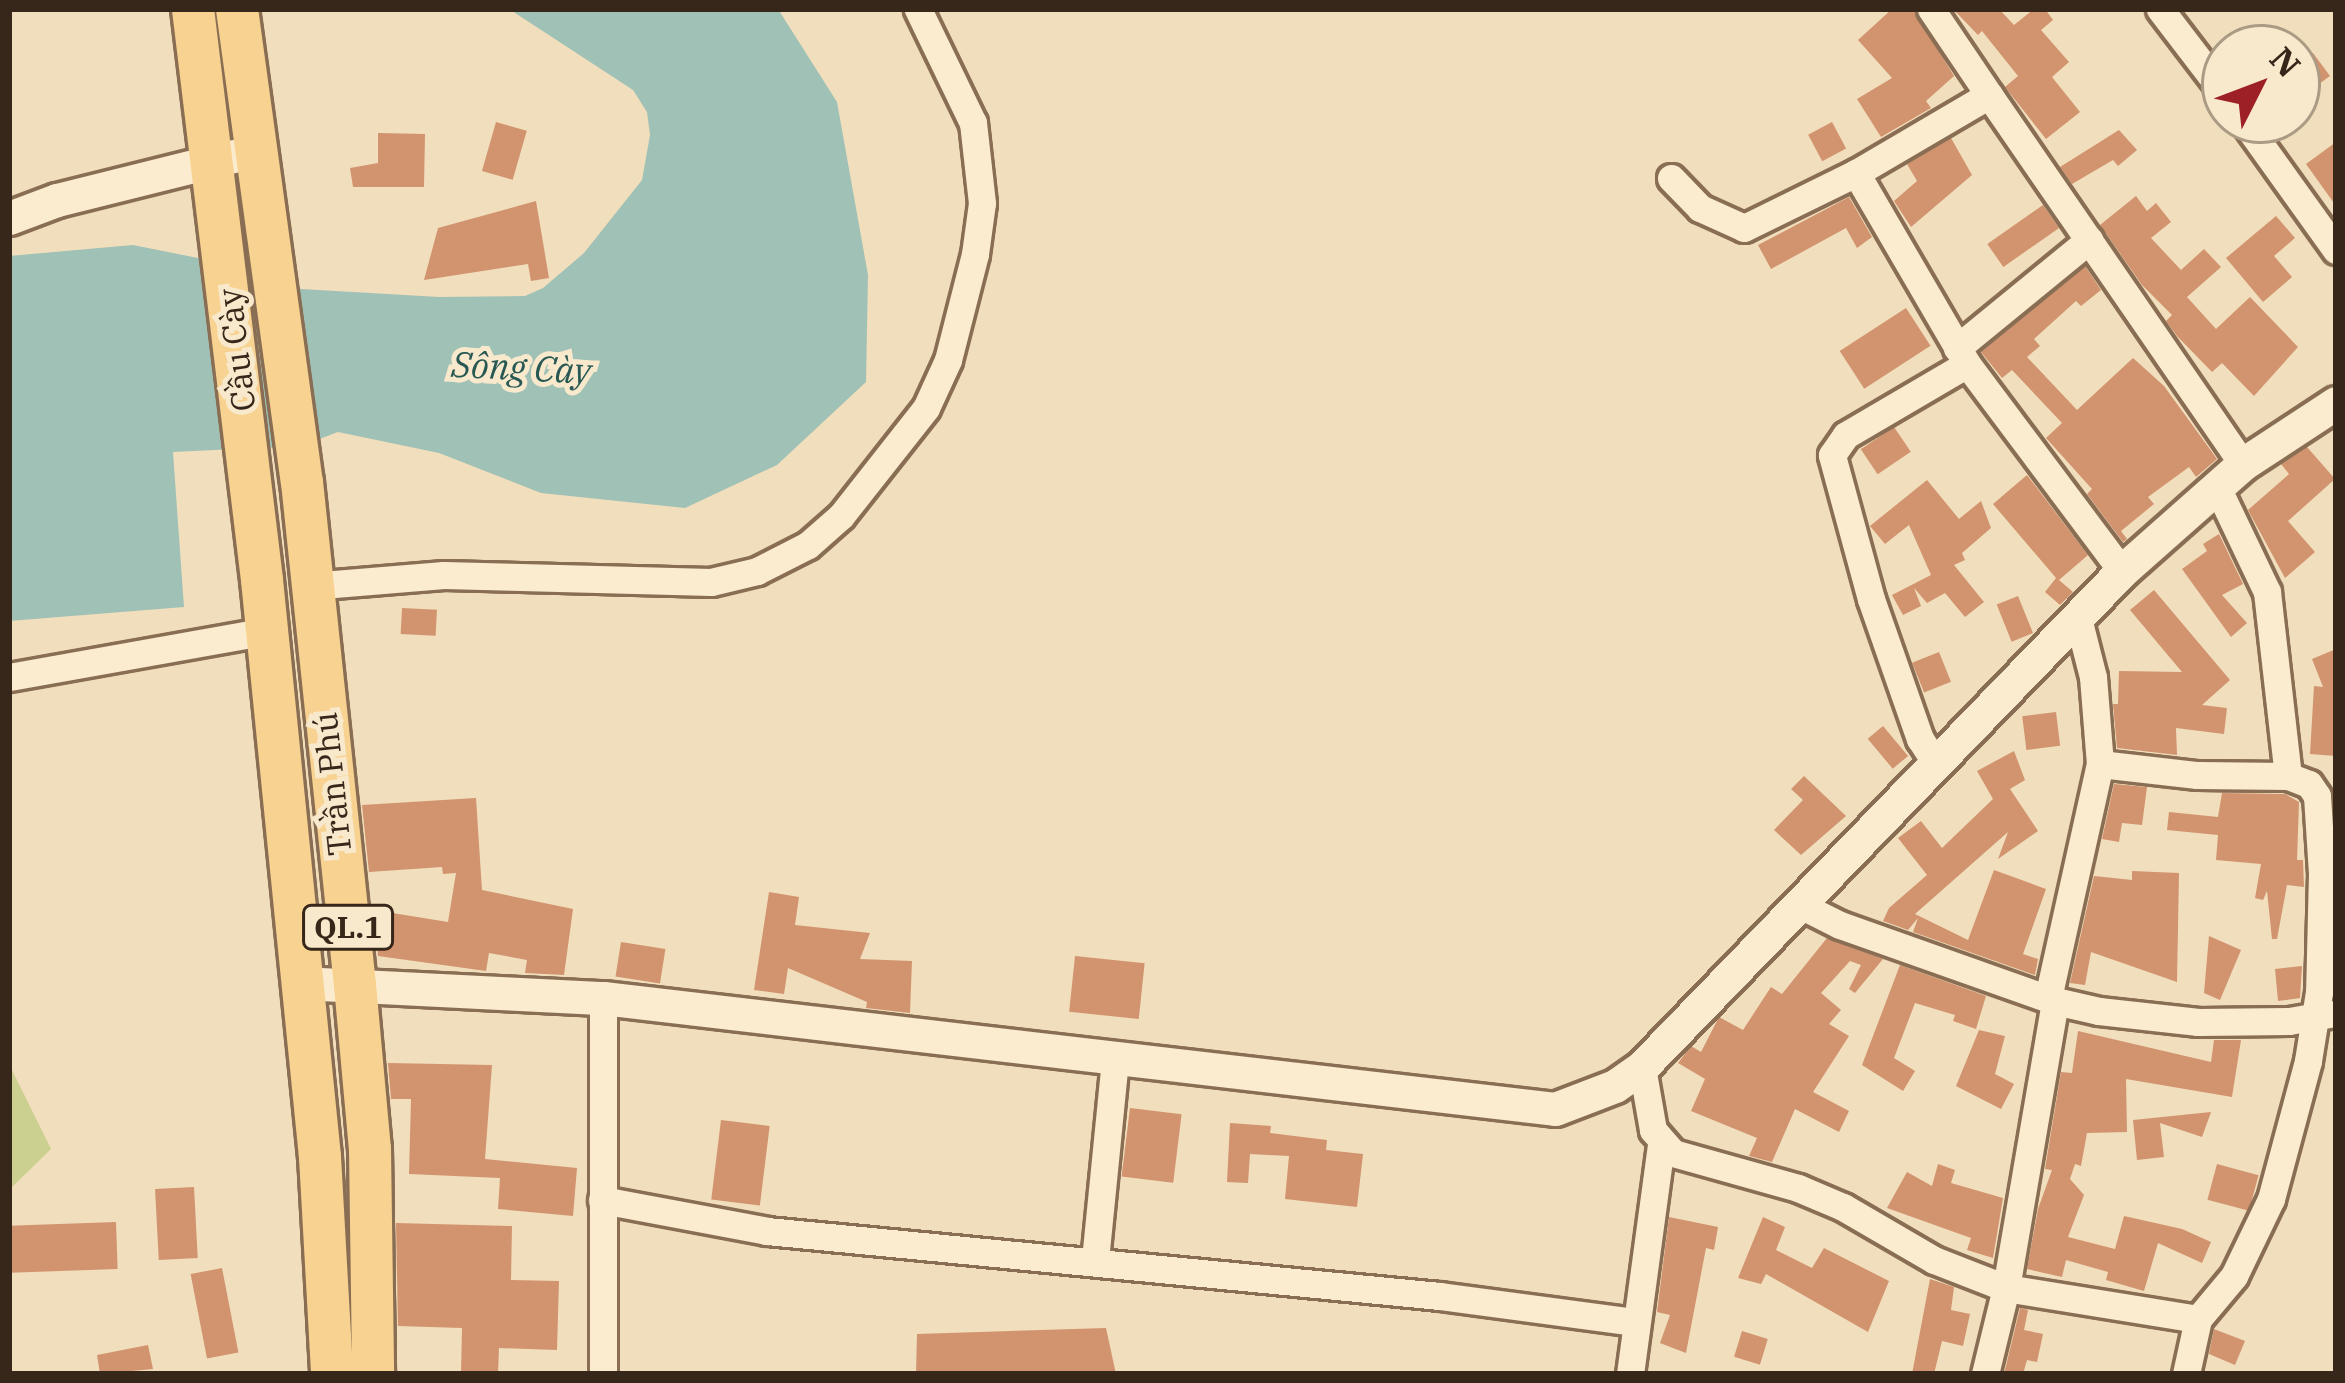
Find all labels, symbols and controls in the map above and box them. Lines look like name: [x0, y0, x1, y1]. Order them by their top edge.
north arrow: [2201, 24, 2321, 144]
text: N: [2261, 37, 2311, 86]
street label: Cầu Cày: [209, 286, 263, 414]
water label: Sông Cày: [450, 342, 592, 392]
street label: Trần Phú: [305, 710, 359, 858]
road number: QL.1: [300, 903, 396, 951]

